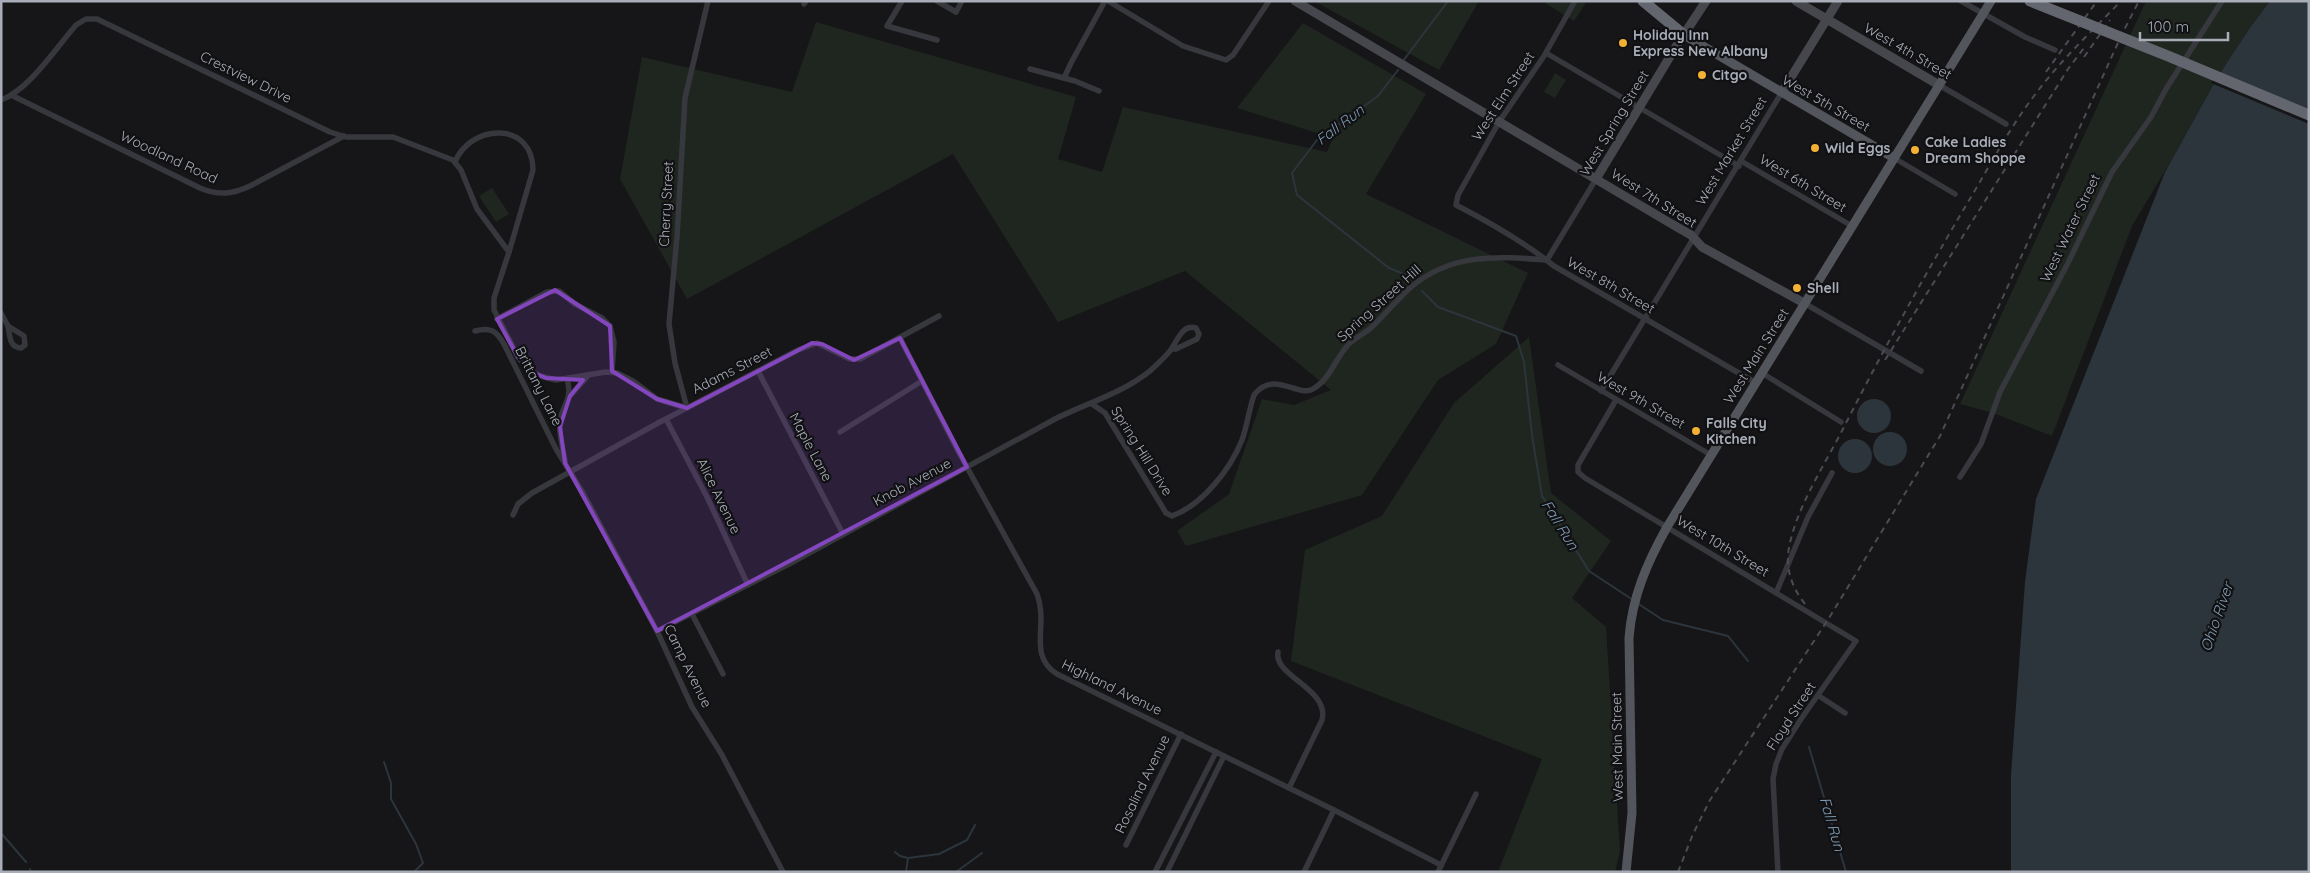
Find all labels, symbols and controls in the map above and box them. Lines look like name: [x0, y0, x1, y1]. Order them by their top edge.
scale bar: [2140, 10, 2228, 42]
text: 100 m: [2148, 17, 2189, 36]
street label: West 4th Street: [1861, 19, 1955, 84]
place label: Holiday Inn Express New Albany: [1633, 26, 1768, 60]
marker: Holiday Inn Express New Albany: [1617, 37, 1629, 49]
street label: Crestview Drive: [197, 47, 295, 107]
street label: West Elm Street: [1468, 48, 1539, 144]
place label: Citgo: [1712, 66, 1747, 84]
street label: West Spring Street: [1575, 67, 1653, 179]
marker: Citgo: [1696, 69, 1708, 81]
street label: West 5th Street: [1779, 71, 1873, 136]
street label: West Market Street: [1691, 93, 1771, 209]
water label: Fall Run: [1312, 100, 1368, 149]
street label: Woodland Road: [117, 127, 221, 187]
place label: Cake Ladies Dream Shoppe: [1925, 133, 2026, 167]
place label: Wild Eggs: [1825, 139, 1890, 157]
marker: Wild Eggs: [1809, 142, 1821, 154]
marker: Cake Ladies Dream Shoppe: [1909, 144, 1921, 156]
street label: West 6th Street: [1756, 150, 1850, 216]
street label: Cherry Street: [655, 160, 677, 247]
street label: West 7th Street: [1608, 164, 1701, 232]
street label: West Water Street: [2036, 171, 2104, 285]
street label: West 8th Street: [1564, 253, 1658, 318]
street label: Spring Street Hill: [1333, 261, 1425, 345]
place label: Shell: [1807, 279, 1839, 297]
marker: Shell: [1791, 282, 1803, 294]
street label: West Main Street: [1719, 305, 1793, 407]
street label: Adams Street: [689, 342, 775, 398]
street label: Brittany Lane: [511, 343, 567, 429]
street label: West 9th Street: [1594, 367, 1689, 433]
street label: Spring Hill Drive: [1107, 403, 1177, 499]
street label: Maple Lane: [785, 410, 837, 485]
place label: Falls City Kitchen: [1706, 414, 1767, 448]
marker: Falls City Kitchen: [1690, 425, 1702, 437]
street label: Knob Avenue: [870, 454, 954, 510]
street label: Alice Avenue: [693, 455, 745, 537]
water label: Fall Run: [1538, 496, 1583, 554]
street label: West 10th Street: [1674, 511, 1773, 581]
water label: Ohio River: [2196, 578, 2238, 654]
street label: Camp Avenue: [660, 621, 716, 711]
street label: Highland Avenue: [1059, 655, 1165, 719]
street label: Floyd Street: [1762, 678, 1820, 754]
street label: West Main Street: [1607, 692, 1627, 802]
street label: Rosalind Avenue: [1110, 732, 1174, 836]
water label: Fall Run: [1816, 795, 1849, 853]

